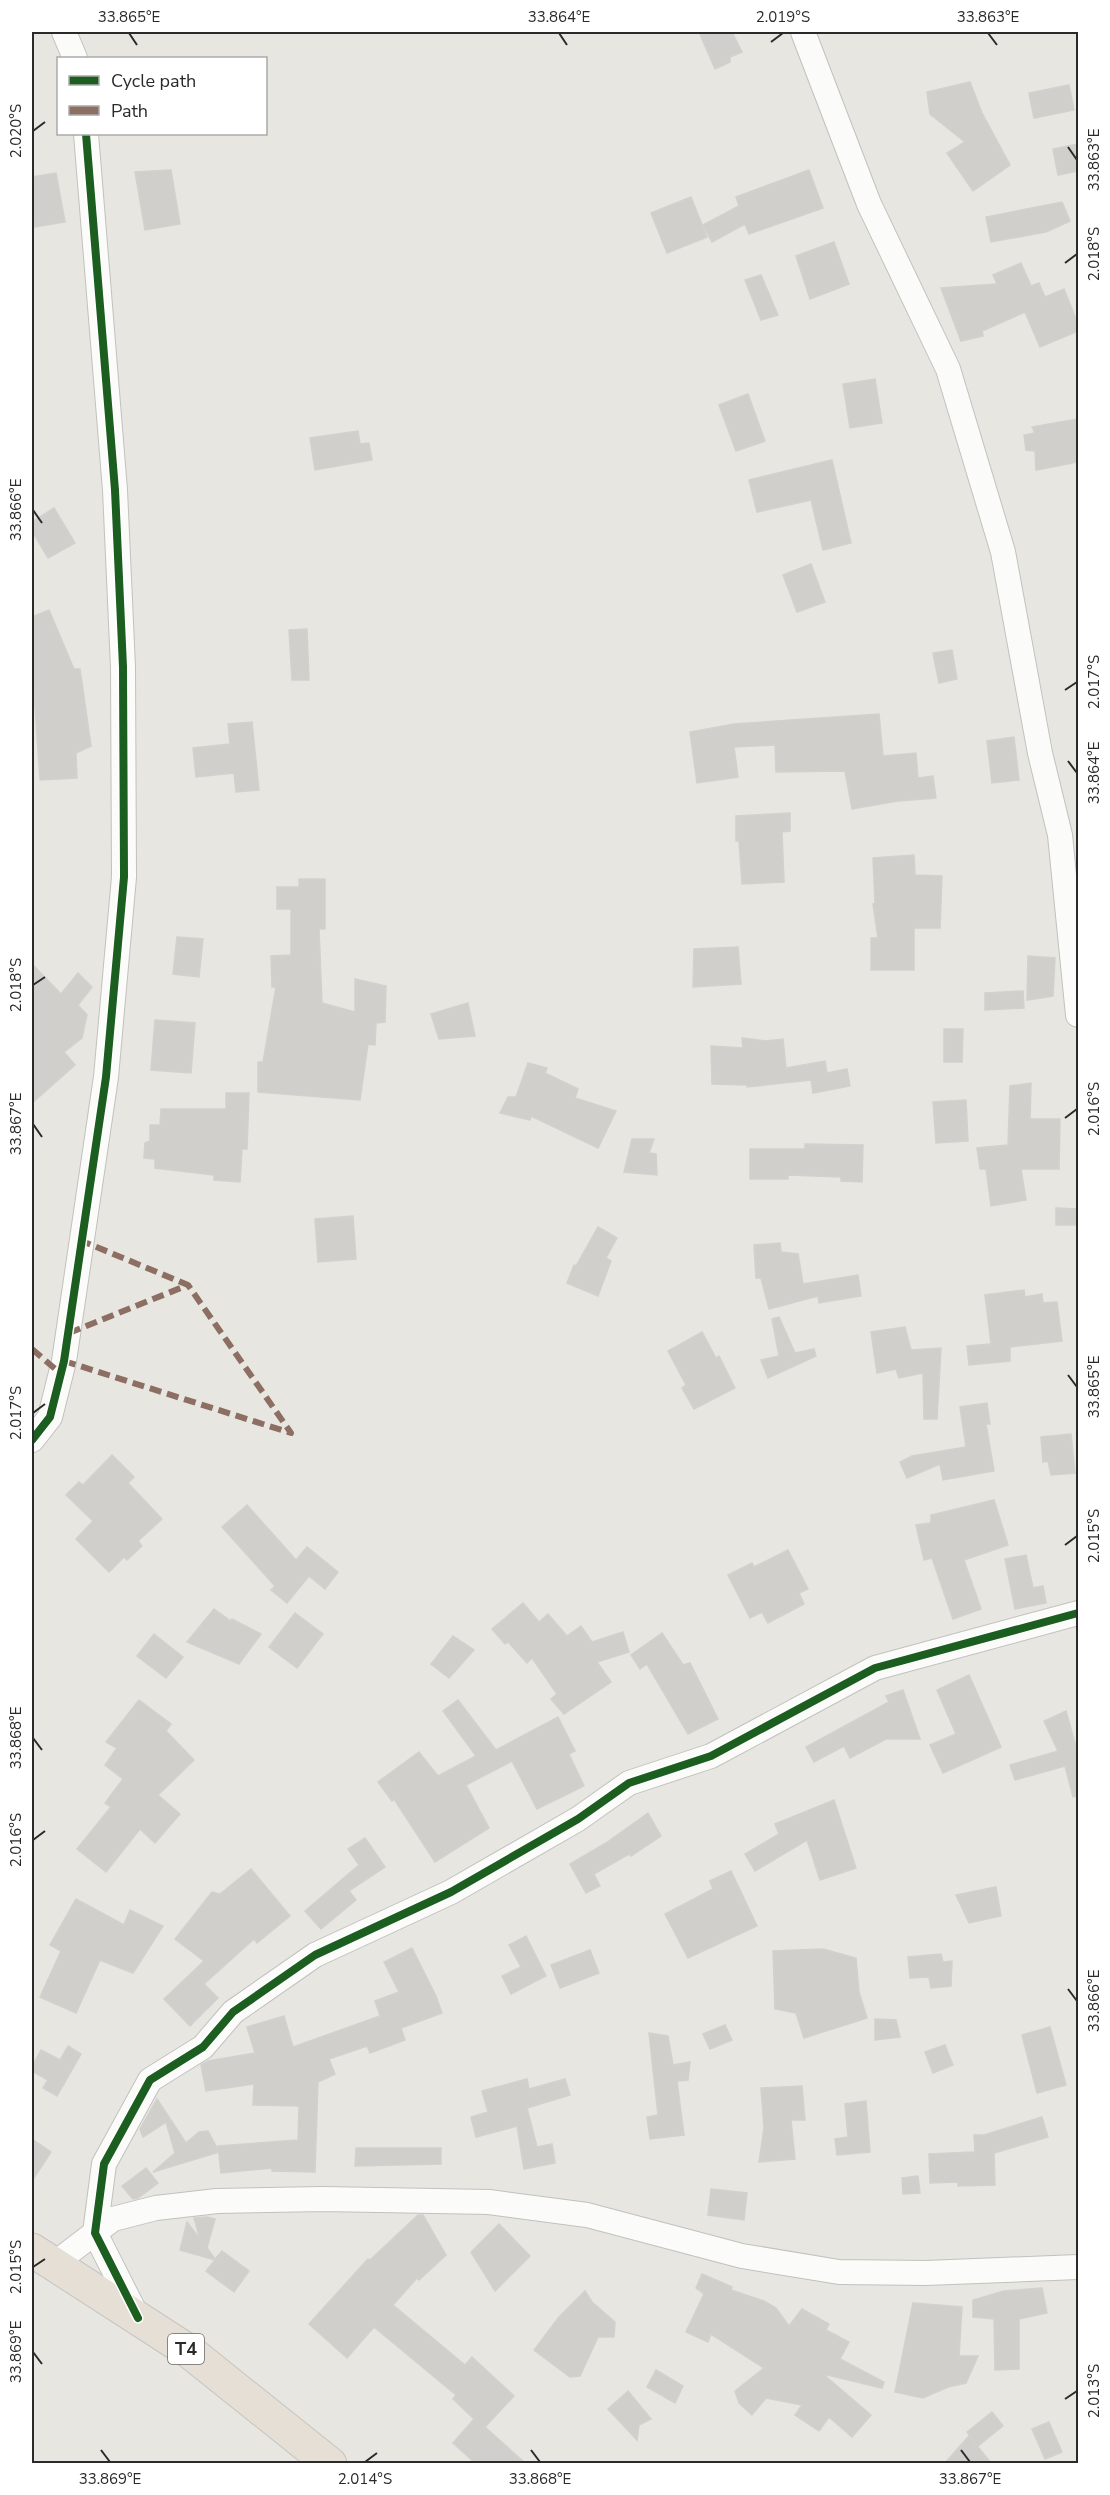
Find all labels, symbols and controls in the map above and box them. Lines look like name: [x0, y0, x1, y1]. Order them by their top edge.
text: 33.865°E: [98, 7, 160, 27]
text: 33.864°E: [528, 7, 590, 27]
text: 2.019°S: [756, 7, 810, 27]
text: 33.863°E: [957, 7, 1019, 27]
legend: [57, 57, 267, 135]
text: Cycle path: [111, 69, 196, 93]
text: Path: [111, 99, 148, 123]
text: 2.020°S: [6, 104, 26, 158]
text: 33.863°E: [1084, 129, 1104, 191]
text: 2.018°S: [1084, 227, 1104, 281]
text: 33.866°E: [6, 479, 26, 541]
text: 2.017°S: [1084, 655, 1104, 709]
text: 33.864°E: [1084, 742, 1104, 804]
text: 2.018°S: [6, 958, 26, 1012]
text: 2.016°S: [1084, 1082, 1104, 1136]
text: 33.867°E: [6, 1093, 26, 1155]
text: 33.865°E: [1084, 1356, 1104, 1418]
text: 2.017°S: [6, 1386, 26, 1440]
text: 2.015°S: [1084, 1509, 1104, 1563]
text: 33.868°E: [6, 1707, 26, 1769]
text: 2.016°S: [6, 1813, 26, 1867]
text: 33.866°E: [1084, 1970, 1104, 2032]
text: 2.015°S: [6, 2240, 26, 2294]
text: 33.869°E: [6, 2321, 26, 2383]
road number: T4: [168, 2334, 204, 2364]
text: 2.013°S: [1084, 2364, 1104, 2418]
text: 33.869°E: [79, 2469, 141, 2489]
text: 2.014°S: [338, 2469, 392, 2489]
text: 33.868°E: [509, 2469, 571, 2489]
text: 33.867°E: [939, 2469, 1001, 2489]

